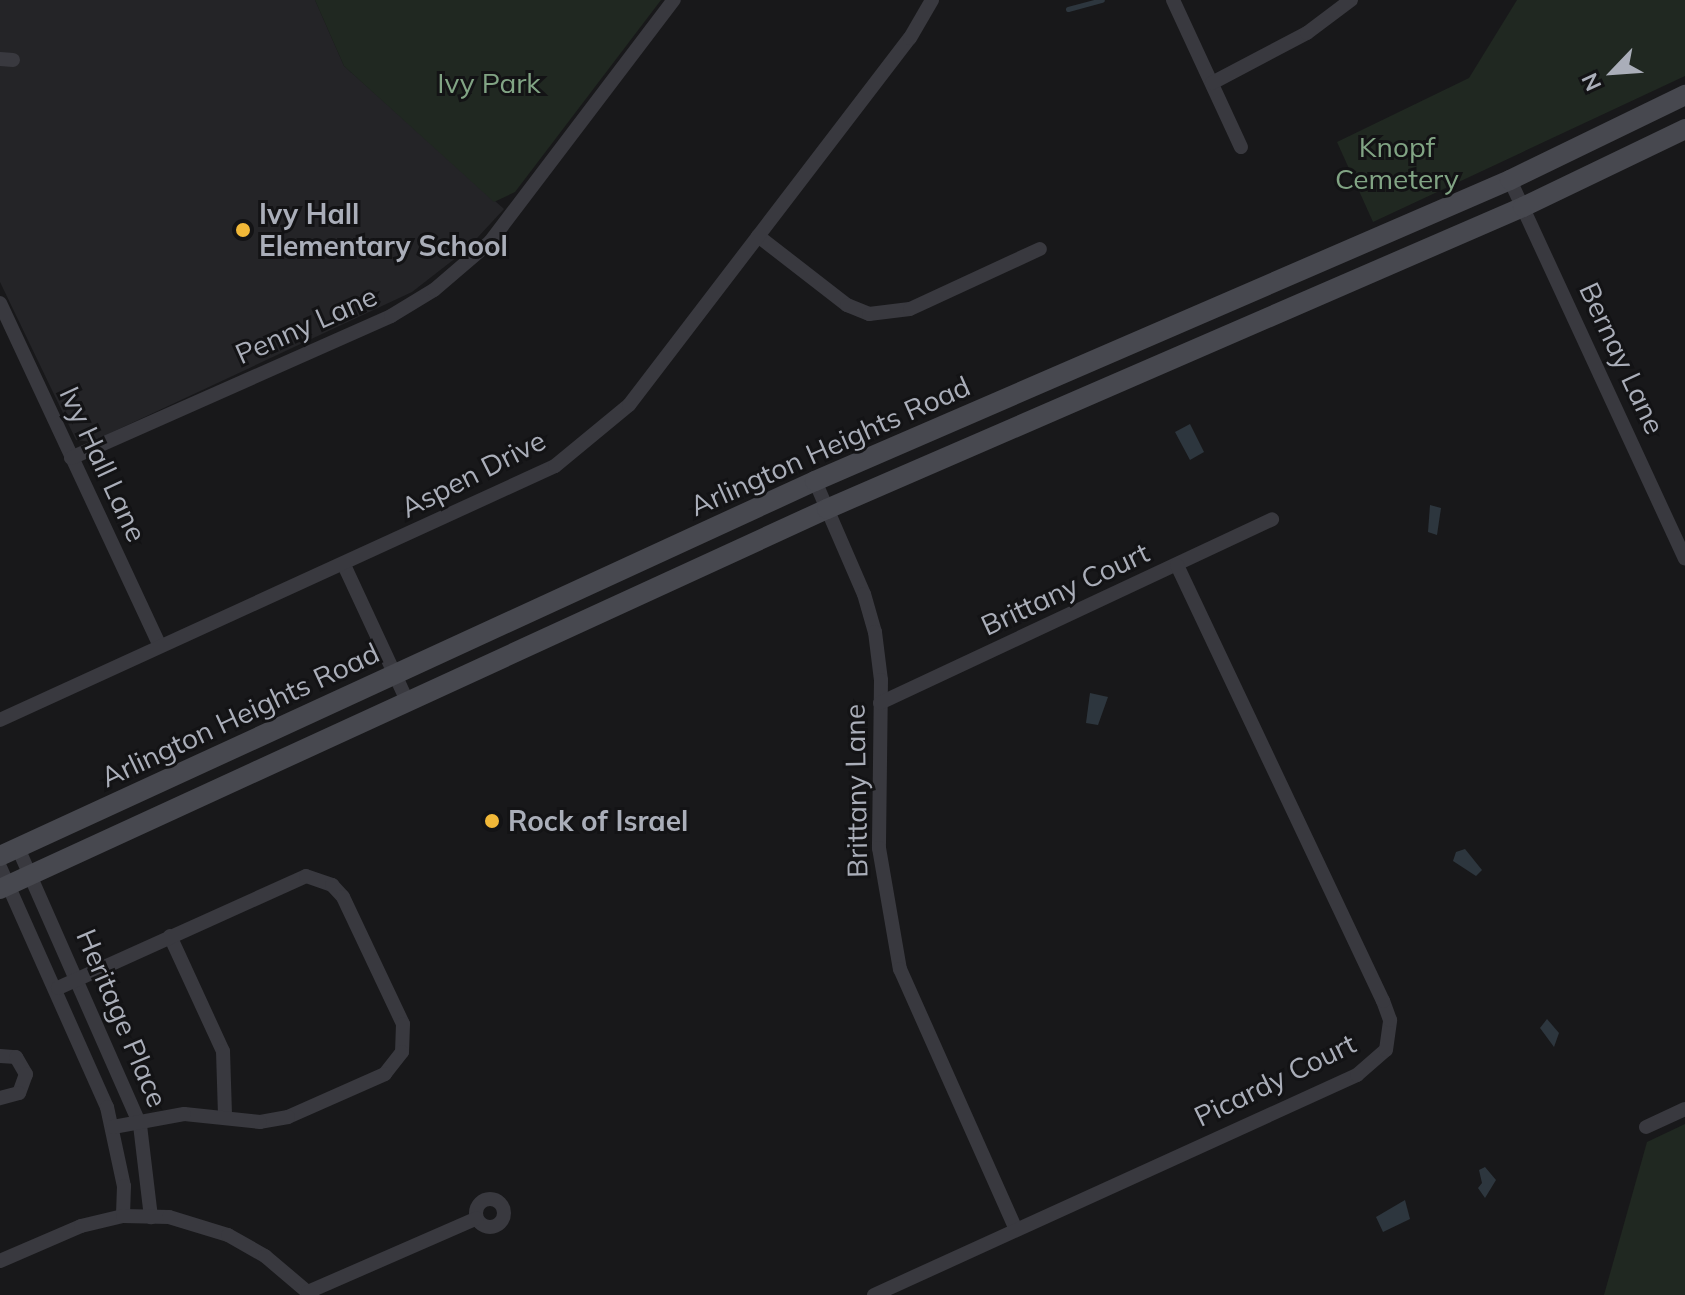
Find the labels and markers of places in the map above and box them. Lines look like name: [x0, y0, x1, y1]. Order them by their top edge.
place label: Ivy Hall Elementary School: [259, 197, 508, 263]
marker: Ivy Hall Elementary School: [234, 221, 252, 239]
place label: Rock of Israel: [508, 804, 688, 838]
marker: Rock of Israel: [483, 812, 501, 830]

